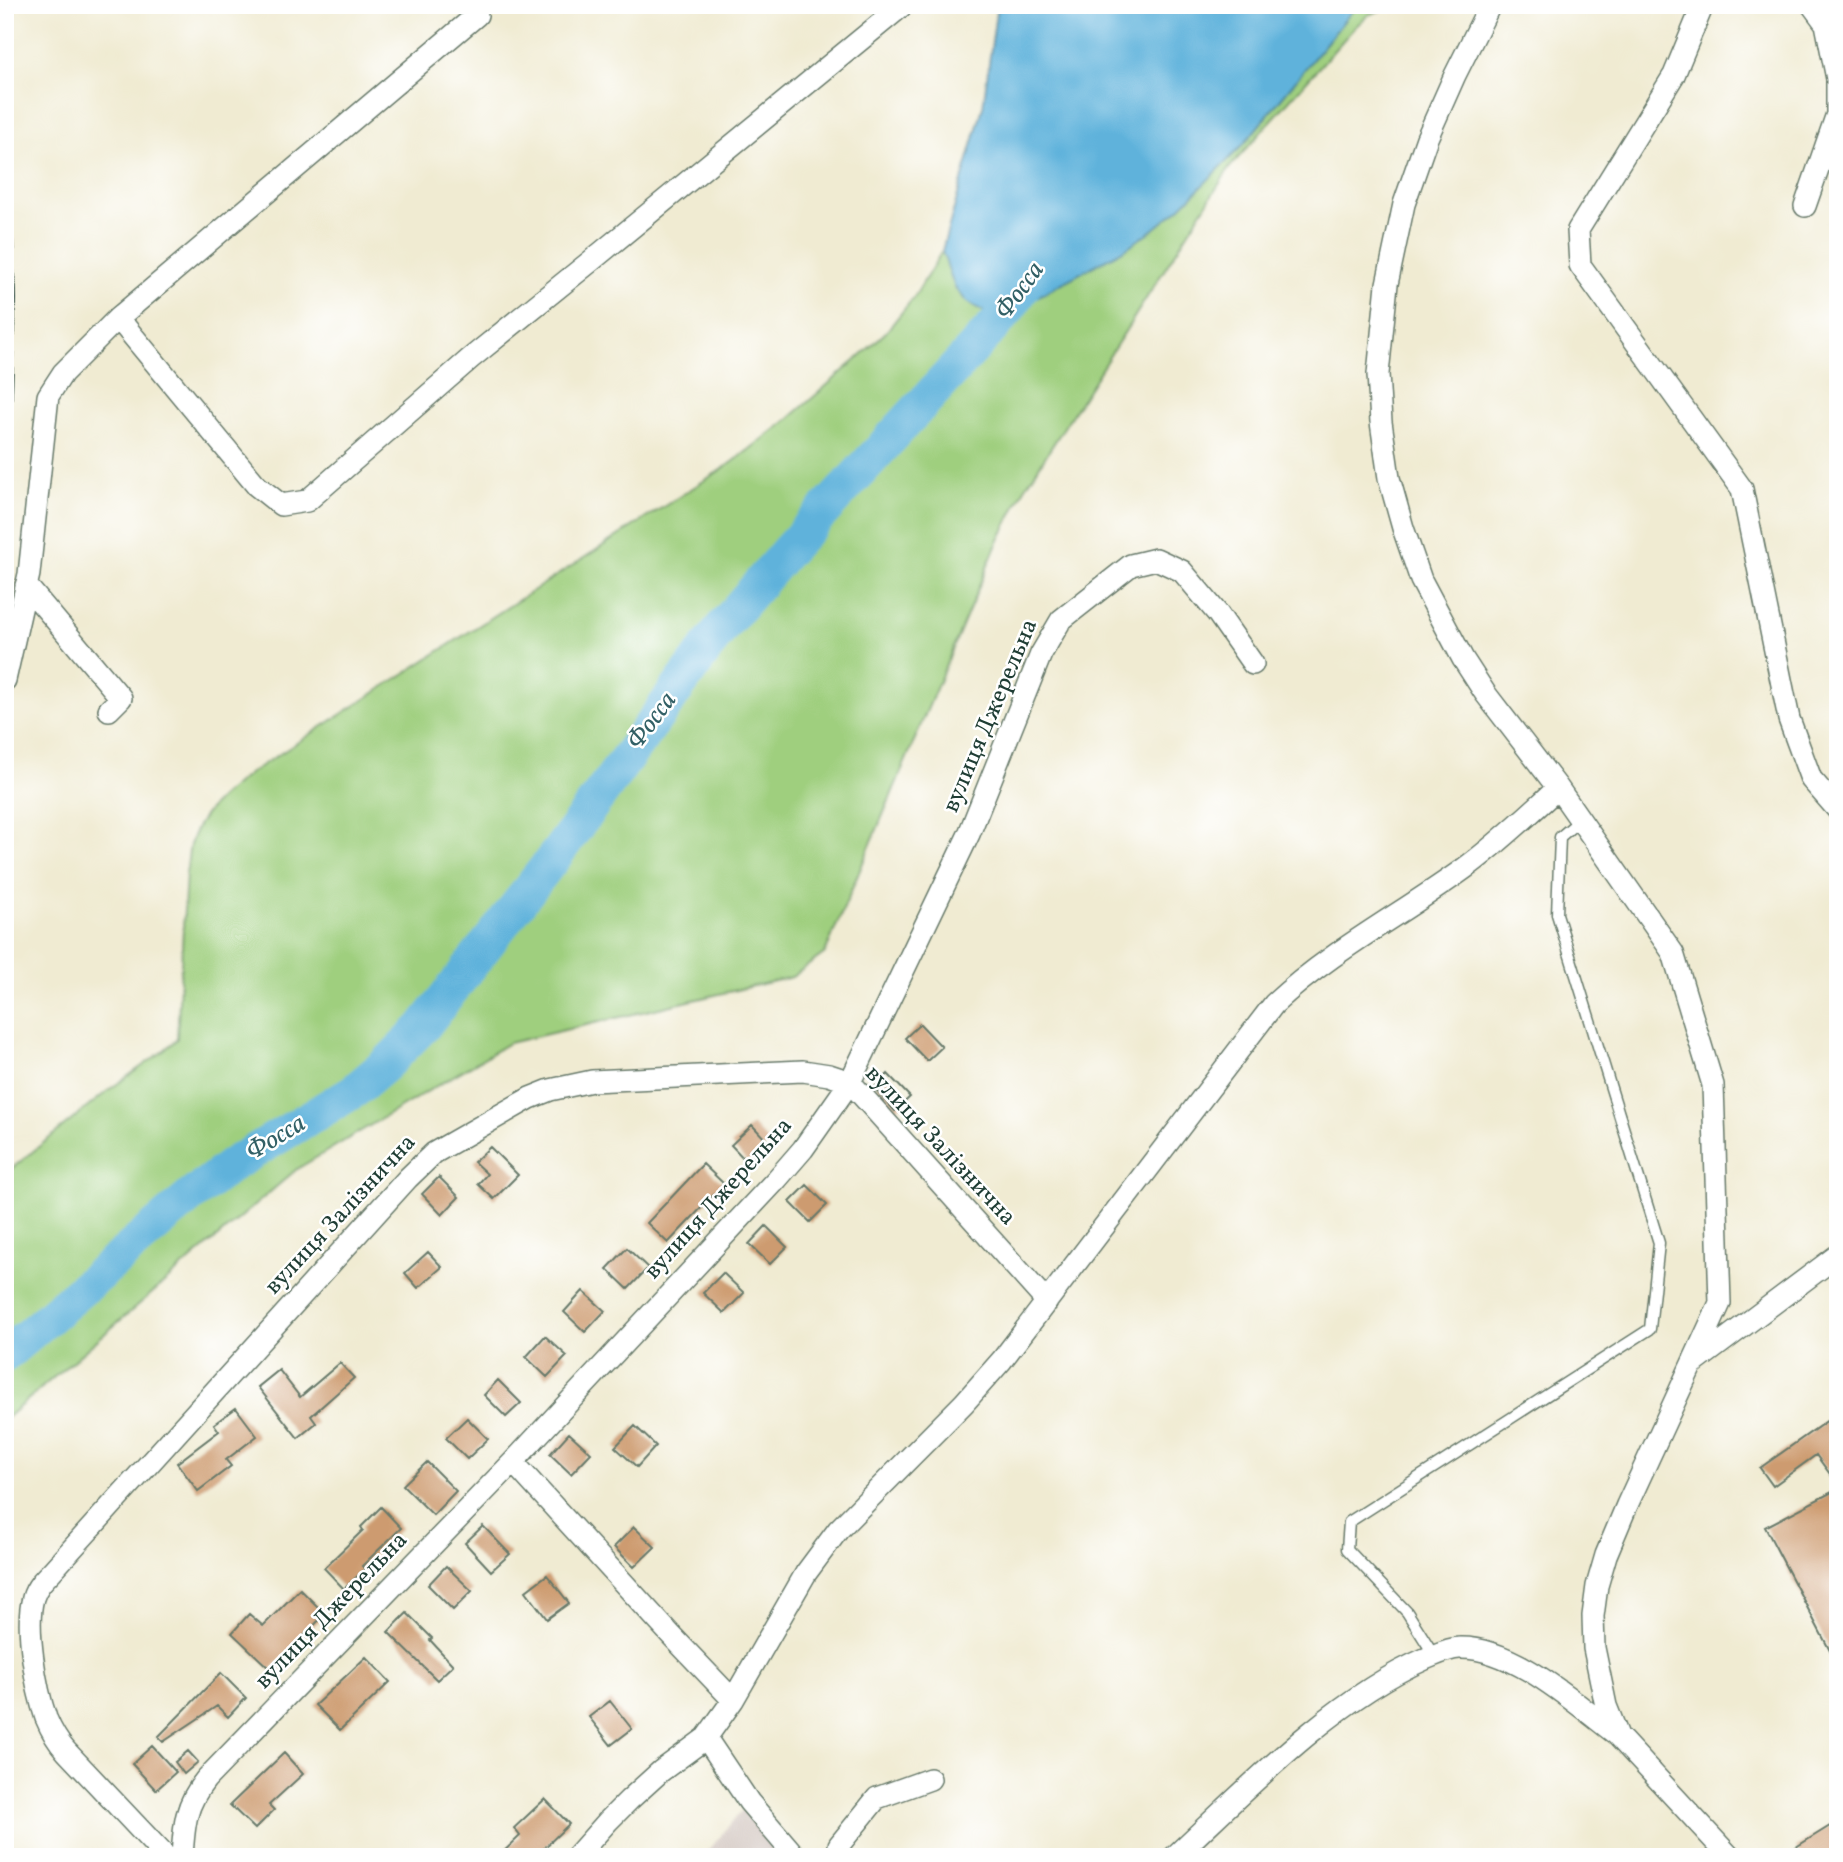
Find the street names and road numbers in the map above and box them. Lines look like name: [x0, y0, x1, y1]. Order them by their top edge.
street label: вулиця Джерельна: [935, 614, 1047, 818]
street label: вулиця Залізнична: [856, 1058, 1024, 1234]
street label: вулиця Джерельна: [637, 1111, 801, 1287]
street label: вулиця Залізнична: [257, 1127, 425, 1303]
street label: вулиця Джерельна: [248, 1525, 416, 1697]

